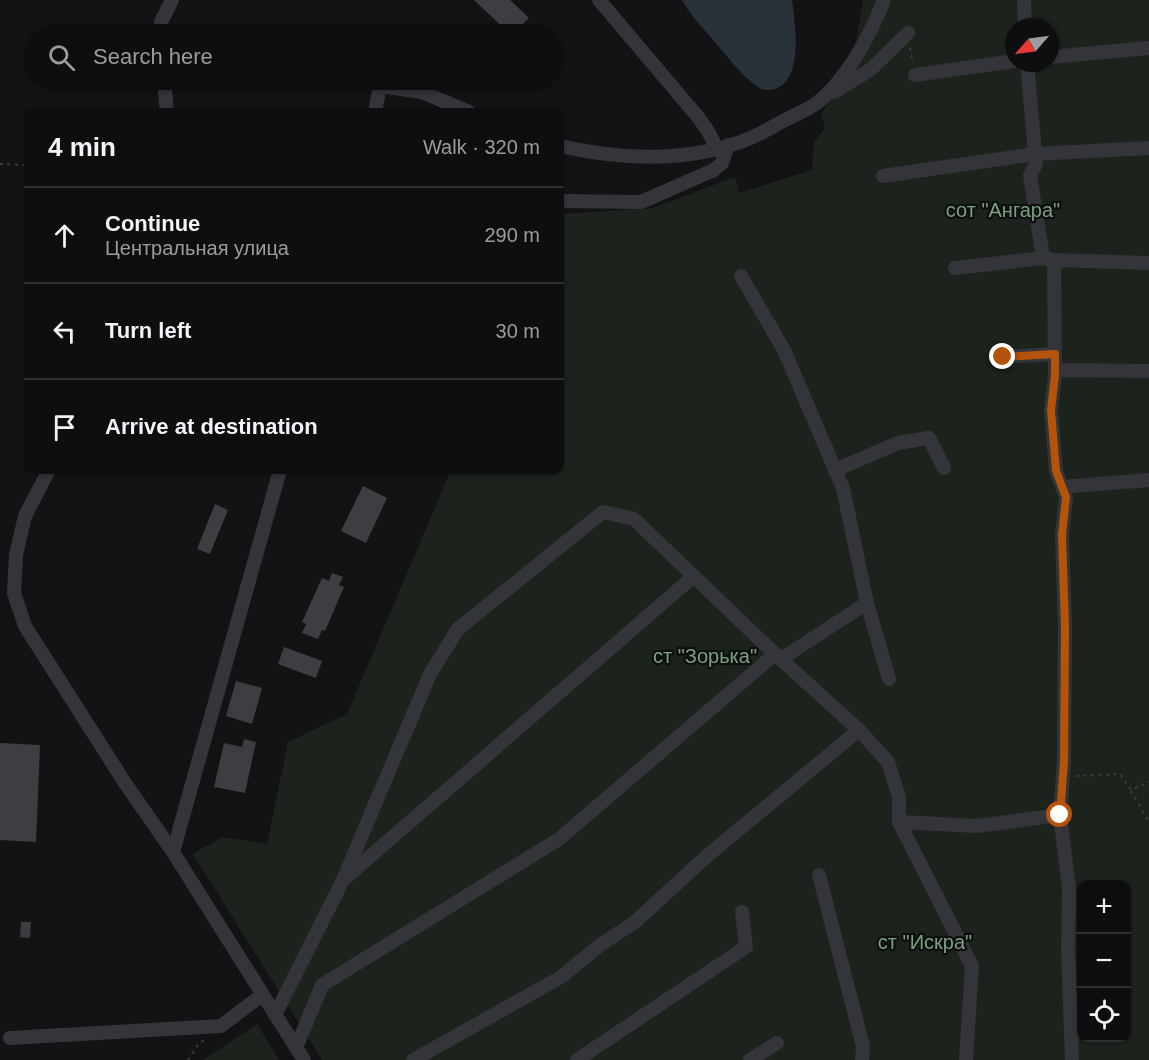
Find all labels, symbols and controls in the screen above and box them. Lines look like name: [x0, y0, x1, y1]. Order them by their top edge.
north arrow: [1005, 18, 1059, 72]
search box: [24, 24, 564, 90]
icon: search: [45, 41, 78, 74]
text: Search here: [93, 44, 213, 69]
text: 4 min: [48, 132, 116, 162]
text: Walk · 320 m: [423, 136, 540, 158]
park label: сот "Ангара": [946, 199, 1060, 221]
text: Continue: [105, 211, 200, 236]
icon: ahead: [48, 219, 81, 252]
text: 290 m: [484, 224, 540, 246]
text: Центральная улица: [105, 237, 289, 259]
icon: left: [48, 315, 81, 348]
text: Turn left: [105, 318, 191, 343]
text: 30 m: [496, 320, 540, 342]
route end: [989, 343, 1015, 369]
icon: arrive: [48, 411, 81, 444]
text: Arrive at destination: [105, 414, 318, 439]
park label: ст "Зорька": [653, 645, 757, 667]
route start: [1046, 801, 1072, 827]
map controls: [1077, 880, 1131, 1042]
button: +: [1077, 880, 1131, 934]
park label: ст "Искра": [878, 931, 972, 953]
button: −: [1077, 934, 1131, 988]
button: locate: [1077, 988, 1131, 1042]

